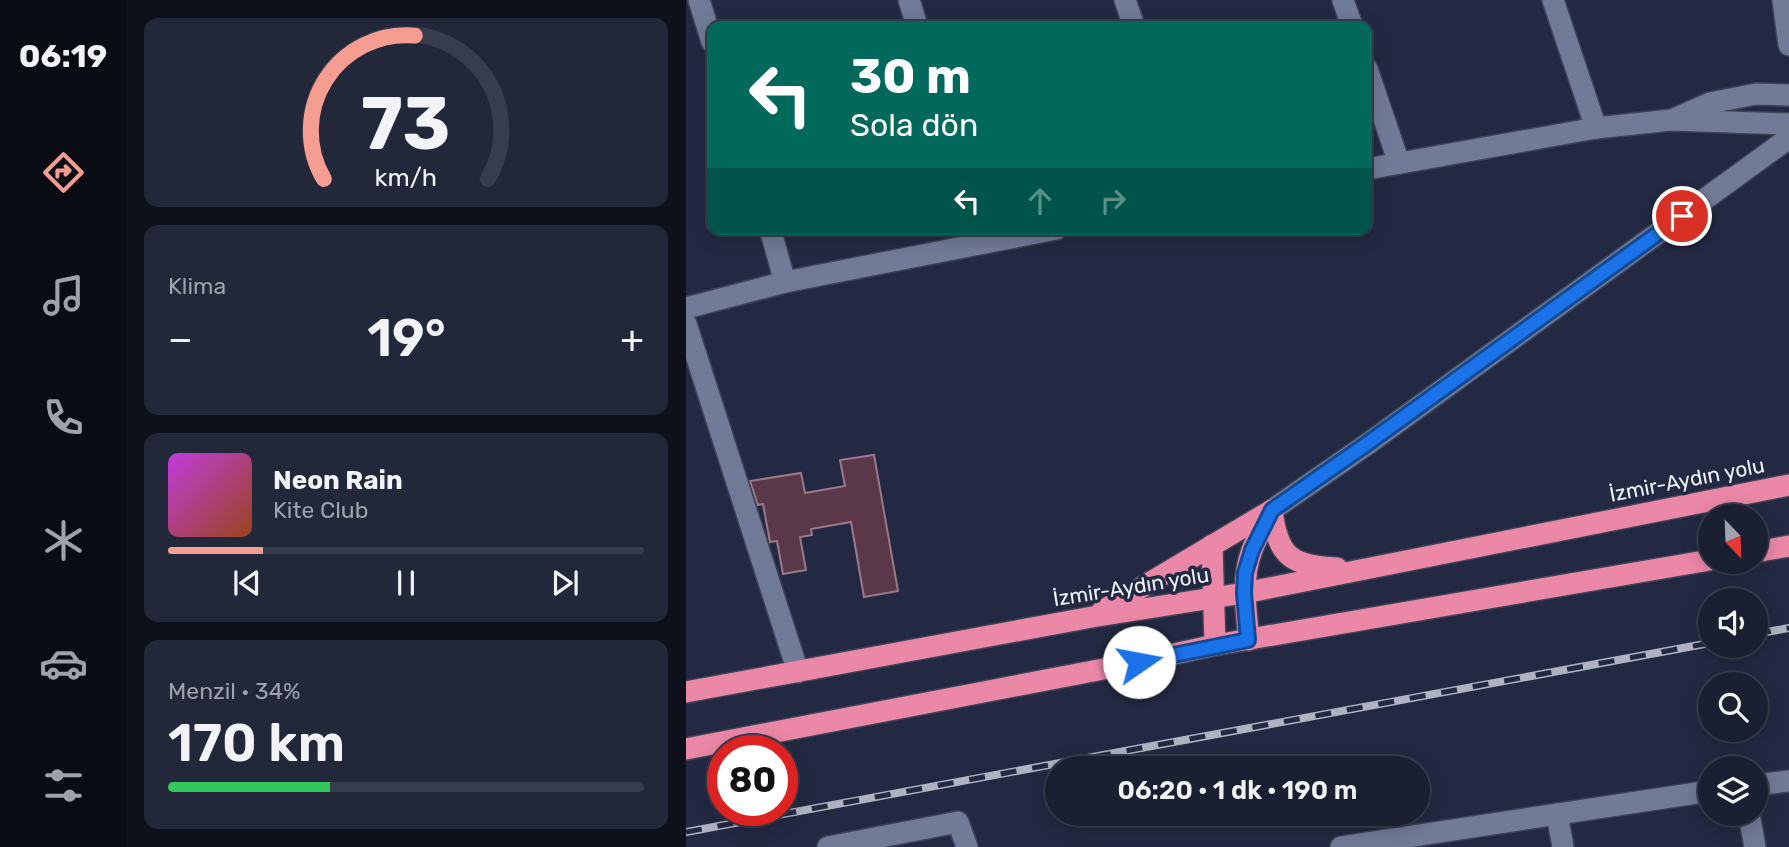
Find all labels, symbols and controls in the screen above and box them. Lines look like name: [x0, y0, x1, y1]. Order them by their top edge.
text: 06:19: [19, 37, 107, 75]
text: 30 m: [850, 47, 971, 105]
icon: left: [735, 49, 826, 140]
text: 73: [361, 81, 451, 167]
text: Sola dön: [850, 106, 978, 144]
icon: directions: [39, 148, 88, 197]
text: km/h: [375, 162, 437, 191]
icon: left: [948, 182, 986, 220]
icon: ahead: [1021, 182, 1059, 220]
icon: right: [1094, 182, 1132, 220]
pin: [1652, 186, 1712, 246]
icon: arrive: [1663, 197, 1701, 235]
icon: music: [39, 271, 88, 320]
text: Klima: [168, 272, 226, 300]
text: 19°: [367, 307, 446, 369]
text: −: [168, 316, 193, 362]
text: +: [620, 316, 644, 362]
icon: phone: [39, 393, 88, 442]
street label: İzmir-Aydın yolu: [1607, 452, 1767, 507]
text: Neon Rain: [273, 465, 403, 496]
text: Kite Club: [273, 496, 368, 524]
north arrow: [1698, 504, 1768, 574]
map controls: [1698, 504, 1768, 826]
icon: climate: [39, 516, 88, 565]
street label: İzmir-Aydın yolu: [1051, 562, 1211, 611]
icon: previous: [228, 564, 266, 602]
icon: pause: [387, 564, 425, 602]
icon: next: [546, 564, 584, 602]
button: sound: [1698, 588, 1768, 658]
position arrow: [1102, 625, 1176, 699]
icon: car: [39, 639, 88, 688]
button: search: [1698, 672, 1768, 742]
text: Menzil · 34%: [168, 677, 300, 705]
text: 170 km: [168, 712, 345, 774]
speed limit sign: 80: [707, 735, 798, 826]
button: layers: [1698, 756, 1768, 826]
icon: filters: [39, 761, 88, 810]
text: 06:20 · 1 dk · 190 m: [1118, 775, 1357, 806]

